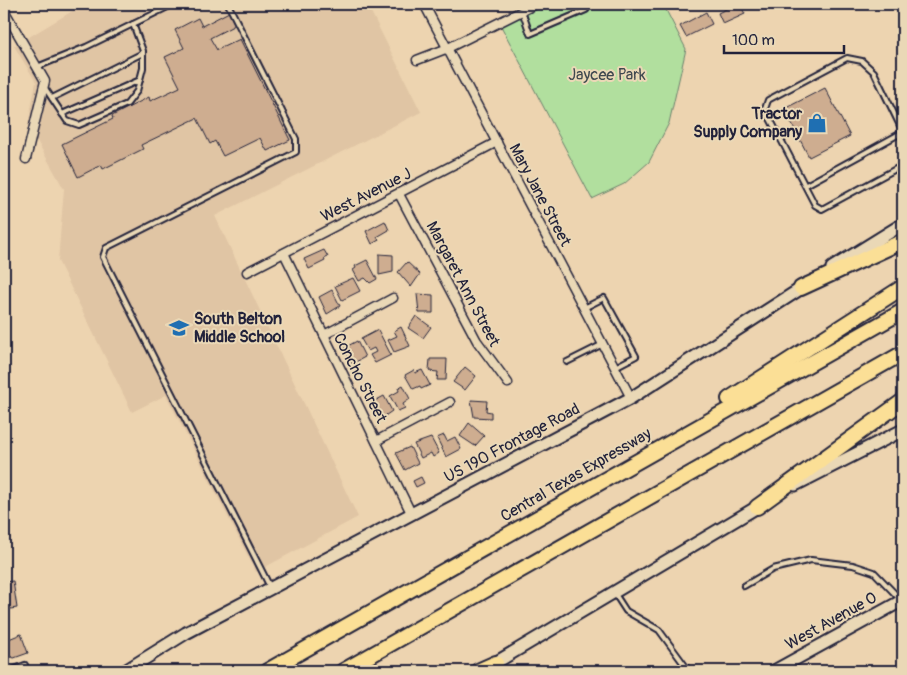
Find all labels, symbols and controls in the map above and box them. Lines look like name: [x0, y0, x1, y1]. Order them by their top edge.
scale bar: [724, 22, 844, 54]
text: 100 m: [732, 31, 775, 50]
park label: Jaycee Park: [568, 65, 646, 85]
place label: Tractor Supply Company: [693, 104, 802, 142]
shop icon: Tractor Supply Company: [806, 112, 828, 134]
street label: Mary Jane Street: [505, 140, 576, 250]
street label: West Avenue J: [317, 163, 415, 226]
street label: Margaret Ann Street: [422, 218, 505, 350]
place label: South Belton Middle School: [194, 309, 285, 347]
school or university icon: South Belton Middle School: [168, 317, 190, 339]
street label: Concho Street: [329, 330, 392, 427]
street label: US 190 Frontage Road: [441, 399, 583, 487]
street label: Central Texas Expressway: [497, 424, 655, 526]
street label: West Avenue O: [782, 588, 880, 654]

